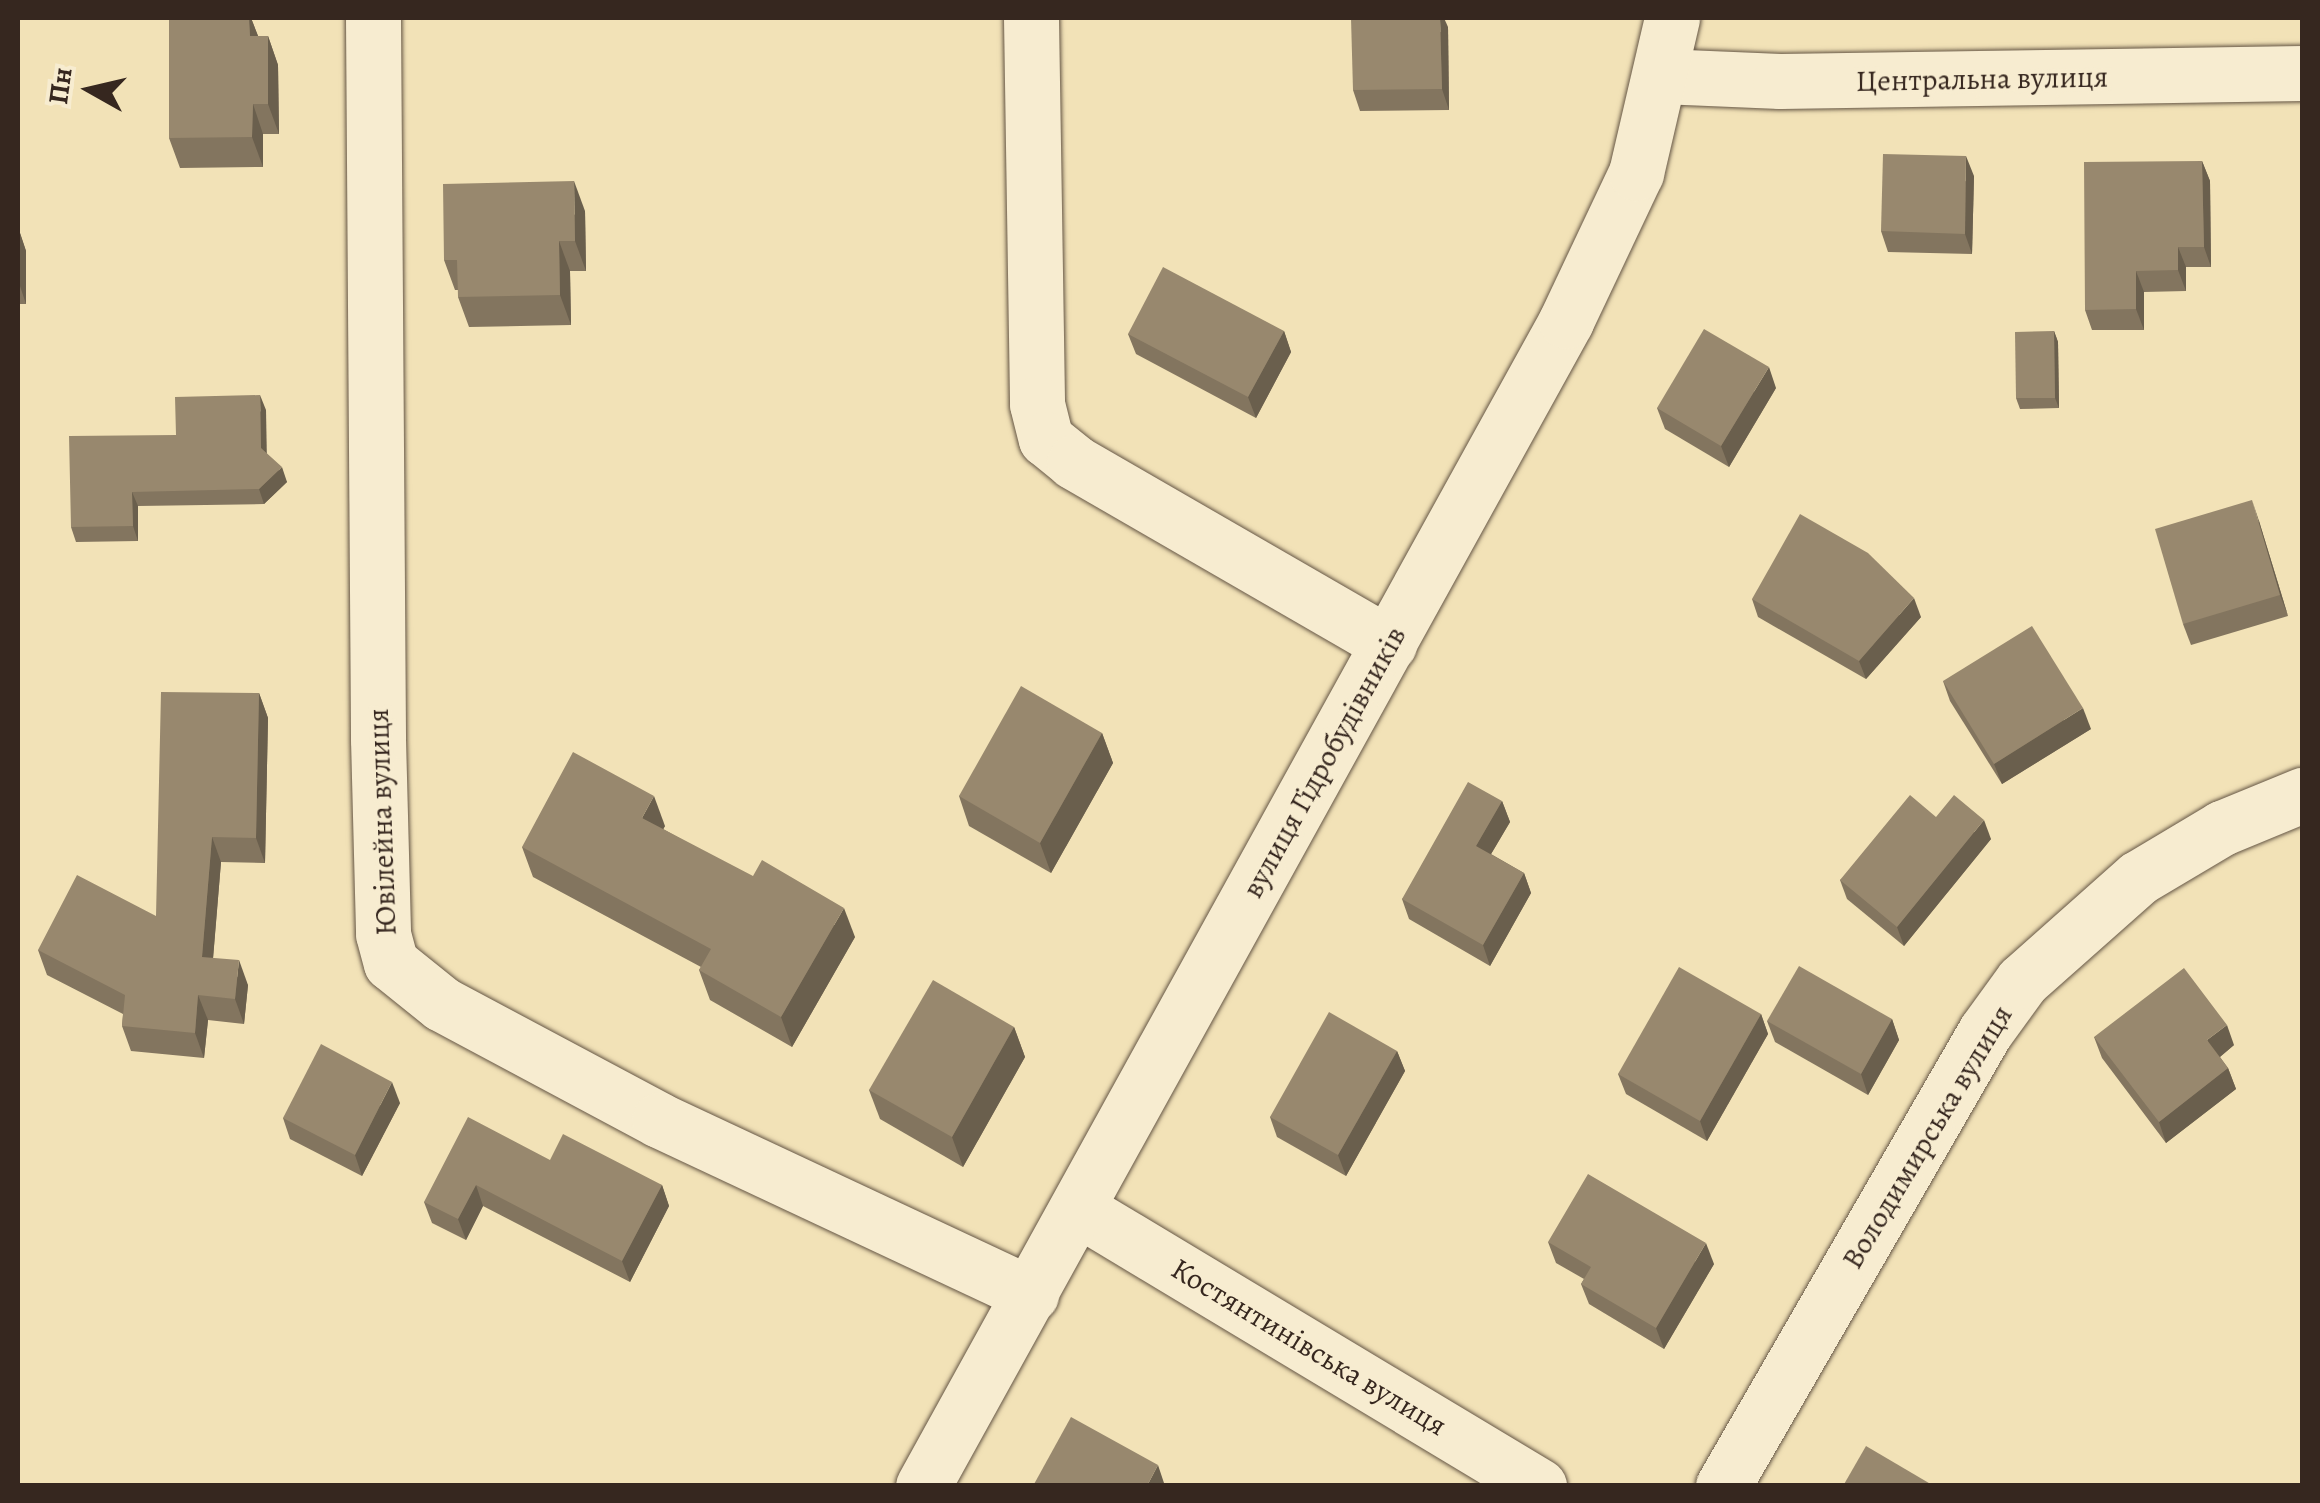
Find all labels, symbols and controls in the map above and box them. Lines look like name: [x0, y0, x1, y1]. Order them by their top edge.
north arrow: [40, 40, 140, 140]
street label: Центральна вулиця: [1856, 59, 2108, 99]
text: Пн: [39, 65, 82, 107]
street label: вулиця Гідробудівників: [1234, 620, 1414, 904]
street label: Ювілейна вулиця: [360, 708, 404, 936]
street label: Володимирська вулиця: [1834, 999, 2020, 1275]
street label: Костянтинівська вулиця: [1165, 1250, 1453, 1444]

